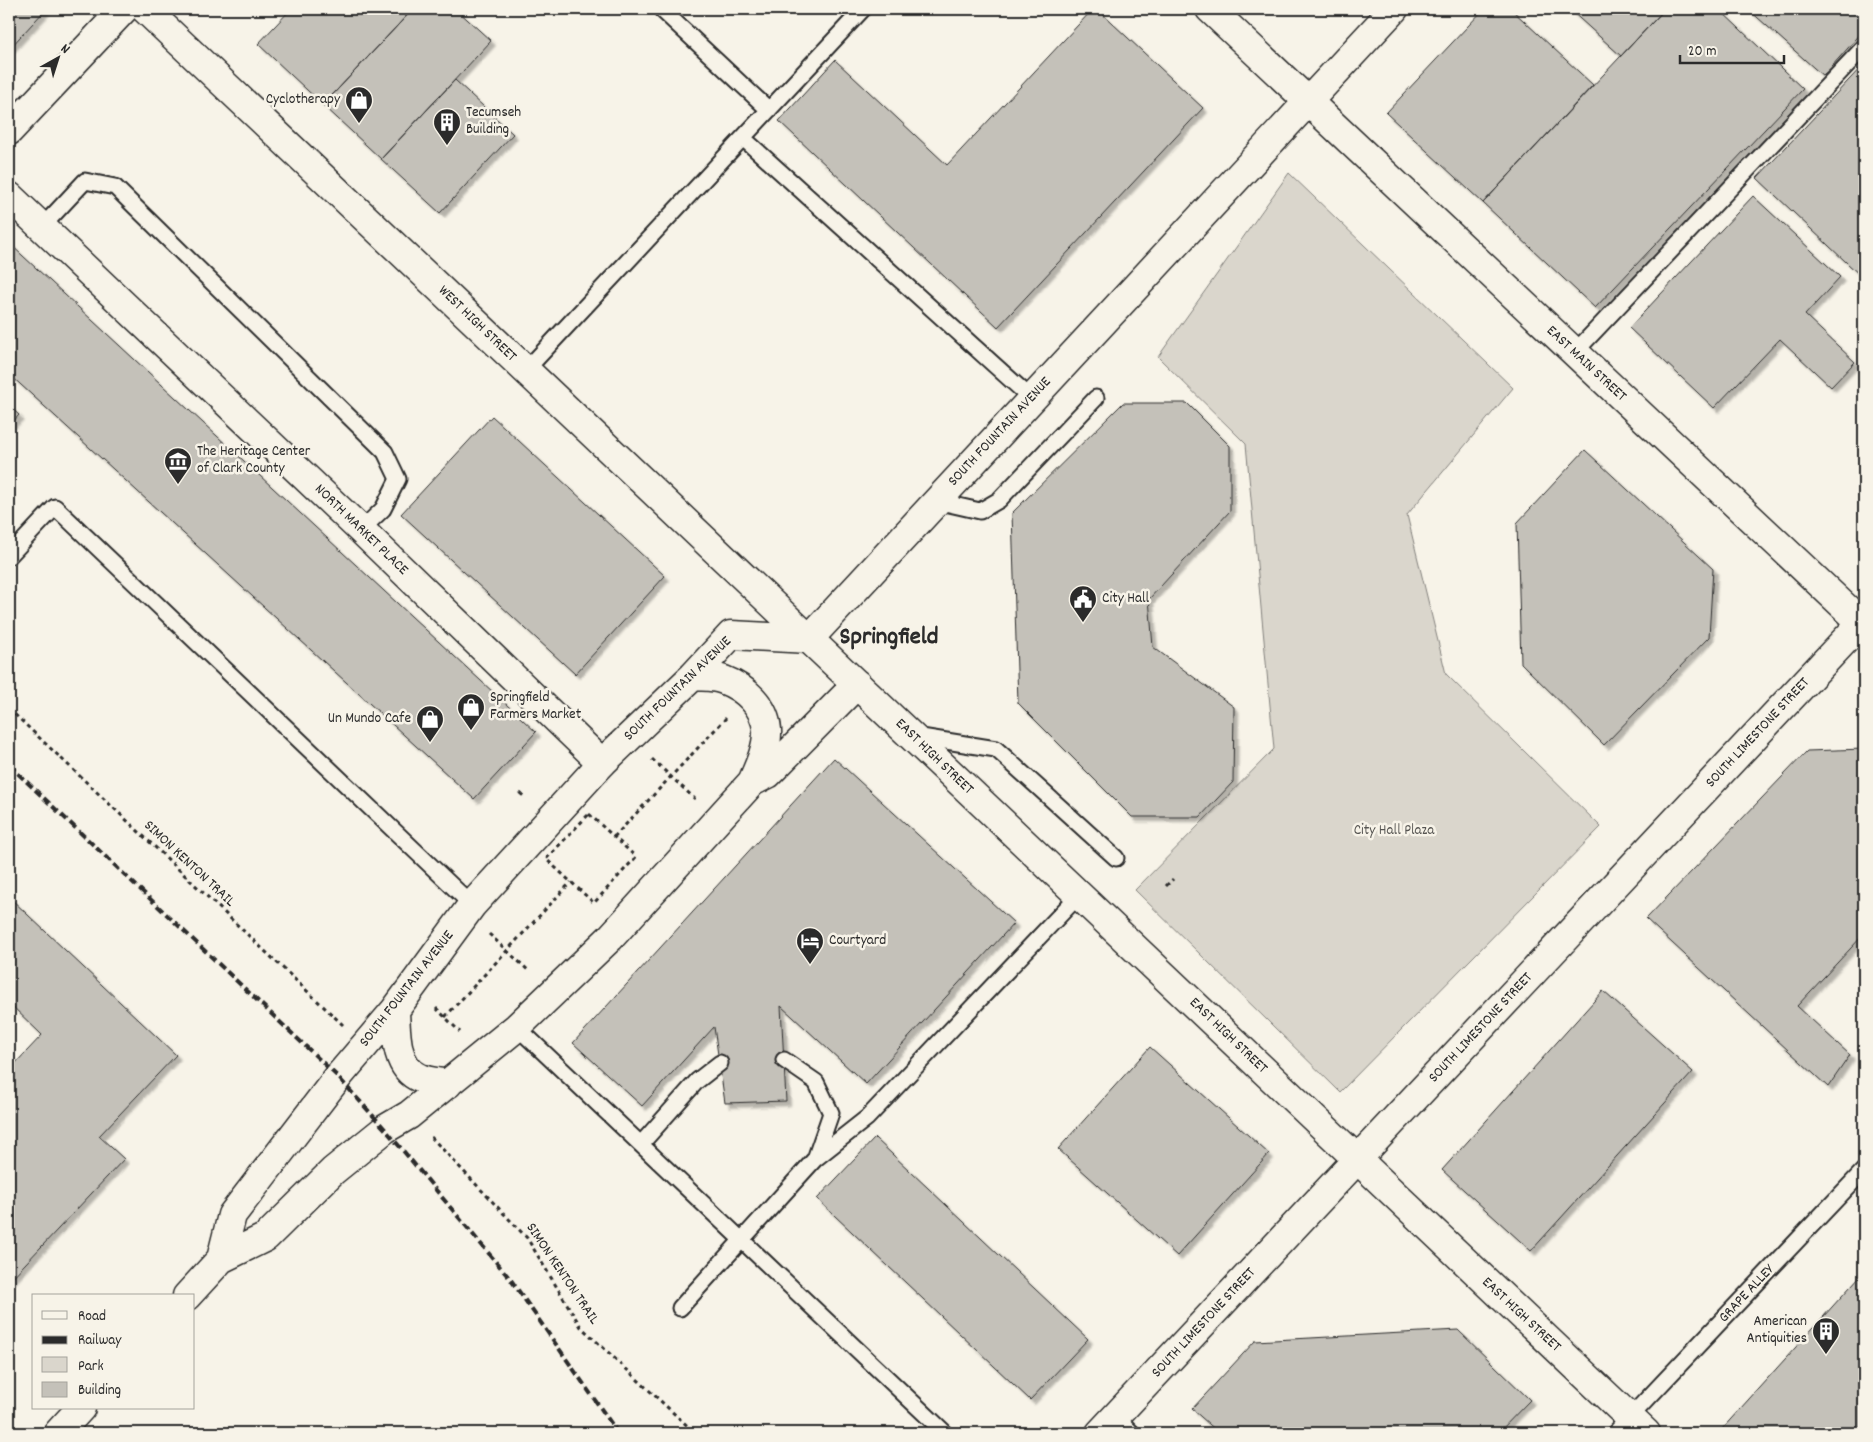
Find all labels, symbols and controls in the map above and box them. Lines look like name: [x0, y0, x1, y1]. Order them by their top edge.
north arrow: [32, 32, 82, 82]
scale bar: [1680, 32, 1784, 64]
text: N: [56, 40, 74, 59]
text: 20 m: [1688, 41, 1716, 63]
shop icon: Cyclotherapy: [344, 85, 374, 124]
place label: Cyclotherapy: [266, 89, 341, 111]
place label: Tecumseh Building: [466, 102, 521, 141]
building icon: Tecumseh Building: [432, 107, 462, 146]
street label: WEST HIGH STREET: [433, 281, 521, 367]
street label: EAST MAIN STREET: [1541, 321, 1631, 407]
street label: SOUTH FOUNTAIN AVENUE: [943, 372, 1057, 492]
place label: The Heritage Center of Clark County: [197, 441, 311, 480]
museum icon: The Heritage Center of Clark County: [163, 446, 193, 485]
street label: NORTH MARKET PLACE: [309, 479, 413, 581]
public building icon: City Hall: [1068, 584, 1098, 623]
place label: City Hall: [1102, 588, 1149, 610]
district label: Springfield: [839, 620, 939, 656]
street label: SOUTH FOUNTAIN AVENUE: [619, 631, 737, 747]
street label: SOUTH LIMESTONE STREET: [1701, 673, 1815, 793]
place label: Springfield Farmers Market: [490, 687, 582, 726]
shop icon: Springfield Farmers Market: [456, 692, 486, 731]
shop icon: Un Mundo Cafe: [415, 704, 445, 743]
place label: Un Mundo Cafe: [328, 708, 411, 730]
street label: EAST HIGH STREET: [890, 714, 978, 800]
street label: SIMON KENTON TRAIL: [138, 816, 240, 912]
park label: City Hall Plaza: [1354, 820, 1435, 842]
street label: SOUTH FOUNTAIN AVENUE: [354, 926, 460, 1052]
hotel icon: Courtyard: [795, 926, 825, 965]
place label: Courtyard: [829, 930, 886, 952]
street label: SOUTH LIMESTONE STREET: [1424, 968, 1538, 1088]
street label: EAST HIGH STREET: [1184, 993, 1272, 1079]
street label: SIMON KENTON TRAIL: [520, 1219, 604, 1329]
street label: GRAPE ALLEY: [1714, 1259, 1780, 1328]
street label: SOUTH LIMESTONE STREET: [1147, 1263, 1261, 1383]
street label: EAST HIGH STREET: [1476, 1272, 1566, 1358]
legend: [32, 1294, 195, 1410]
text: Road: [78, 1306, 106, 1328]
place label: American Antiquities: [1747, 1311, 1807, 1350]
building icon: American Antiquities: [1811, 1316, 1841, 1355]
text: Railway: [78, 1330, 122, 1352]
text: Park: [78, 1356, 104, 1378]
text: Building: [78, 1380, 121, 1402]

